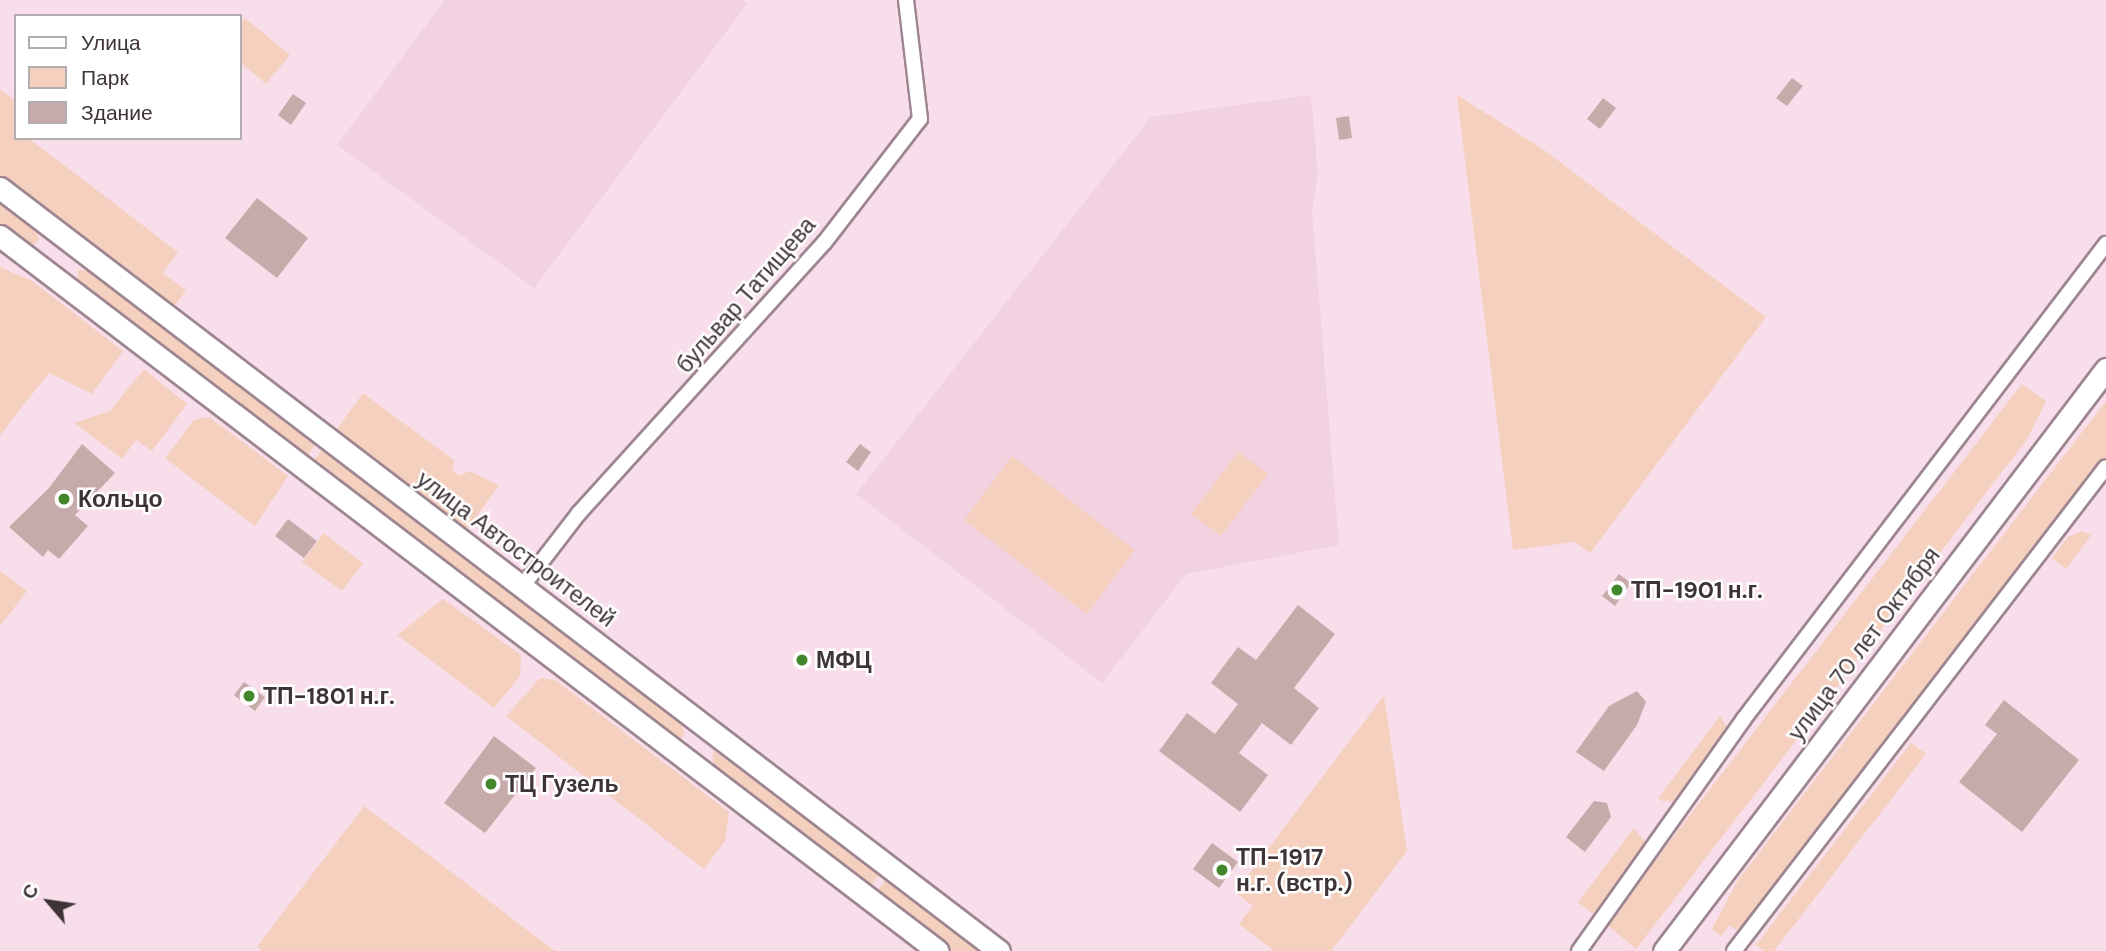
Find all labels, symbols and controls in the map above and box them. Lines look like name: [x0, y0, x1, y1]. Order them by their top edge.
legend: [14, 14, 242, 140]
text: Улица: [81, 29, 141, 57]
text: Парк: [81, 64, 129, 92]
text: Здание: [81, 99, 153, 127]
street label: бульвар Татищева: [671, 211, 821, 379]
street label: улица Автостроителей: [411, 465, 621, 633]
place label: Кольцо: [78, 485, 162, 513]
marker: Кольцо: [56, 491, 72, 507]
street label: улица 70 лет Октября: [1782, 542, 1946, 746]
place label: ТП-1901 н.г.: [1631, 576, 1763, 604]
marker: ТП-1901 н.г.: [1609, 582, 1625, 598]
place label: МФЦ: [816, 646, 872, 674]
marker: МФЦ: [794, 652, 810, 668]
place label: ТП-1801 н.г.: [263, 682, 395, 710]
marker: ТП-1801 н.г.: [241, 688, 257, 704]
place label: ТЦ Гузель: [505, 770, 619, 798]
marker: ТЦ Гузель: [483, 776, 499, 792]
place label: ТП-1917 н.г. (встр.): [1236, 843, 1353, 897]
marker: ТП-1917 н.г. (встр.): [1214, 862, 1230, 878]
north arrow: [14, 867, 84, 937]
text: С: [16, 880, 44, 904]

